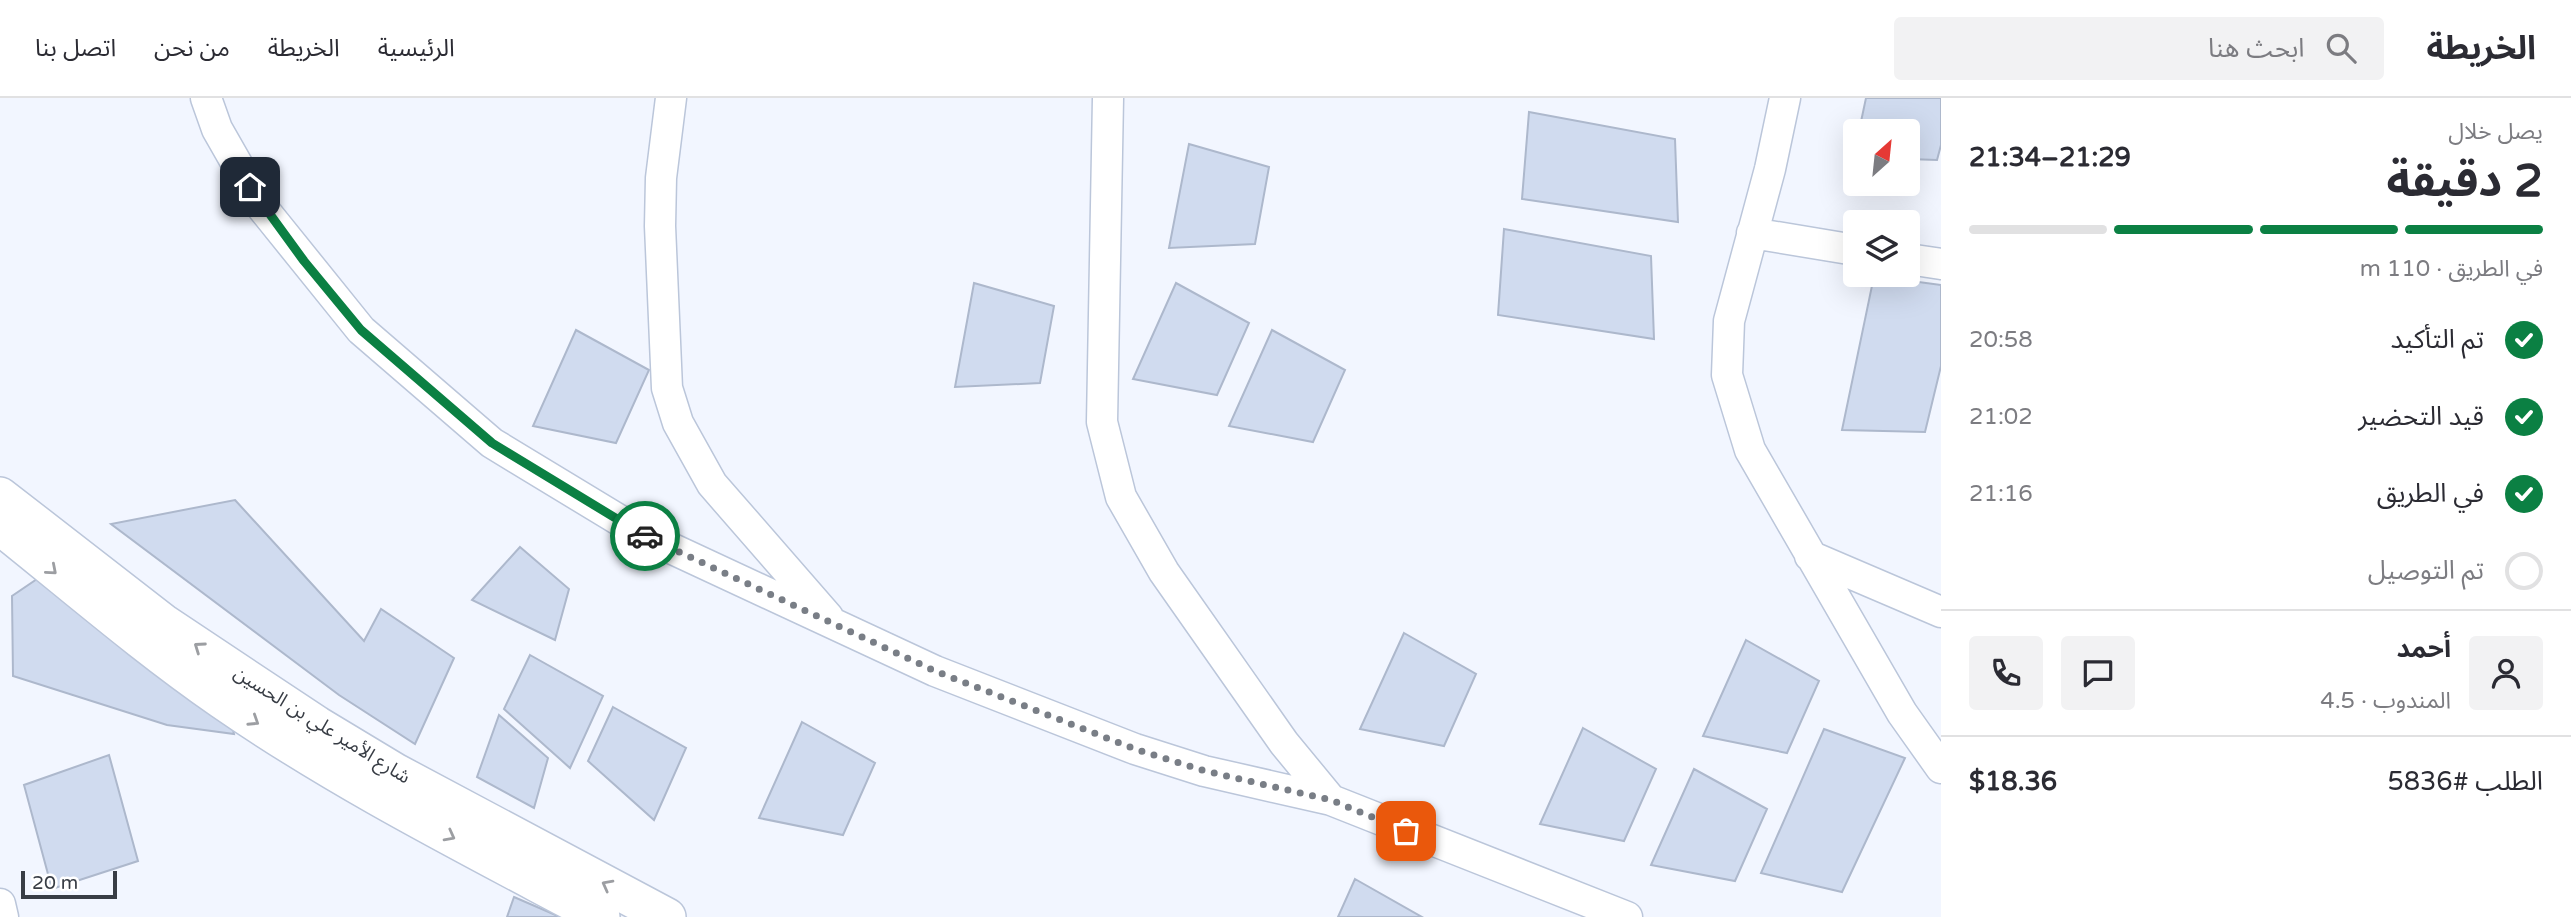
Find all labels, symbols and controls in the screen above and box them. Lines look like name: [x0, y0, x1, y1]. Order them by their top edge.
search box: [1894, 17, 2384, 80]
icon: search: [2322, 29, 2360, 67]
text: الخريطة: [2426, 29, 2536, 68]
text: ابحث هنا: [2208, 33, 2304, 64]
text: اتصل بنا: [35, 34, 116, 63]
text: من نحن: [154, 34, 230, 63]
text: الخريطة: [268, 34, 340, 63]
text: الرئيسية: [378, 34, 455, 63]
text: يصل خلال: [2448, 118, 2543, 146]
north arrow: [1843, 119, 1920, 196]
map controls: [1843, 119, 1920, 287]
text: 21:29–21:34: [1969, 142, 2131, 173]
text: 2 دقيقة: [2386, 154, 2543, 209]
pin: [220, 157, 280, 217]
icon: home: [231, 168, 269, 206]
button: layers: [1843, 210, 1920, 287]
text: في الطريق · 110 m: [2360, 255, 2543, 283]
icon: check: [2505, 321, 2543, 359]
text: تم التأكيد: [2390, 324, 2484, 355]
text: 20:58: [1969, 326, 2033, 354]
icon: check: [2505, 398, 2543, 436]
text: قيد التحضير: [2358, 401, 2484, 432]
text: 21:02: [1969, 403, 2033, 431]
icon: check: [2505, 475, 2543, 513]
text: في الطريق: [2377, 478, 2484, 509]
text: 21:16: [1969, 480, 2033, 508]
courier: [610, 501, 680, 571]
icon: car: [626, 517, 664, 555]
text: تم التوصيل: [2368, 555, 2484, 586]
one-way arrow: [44, 562, 57, 574]
text: أحمد: [2397, 633, 2451, 664]
button: phone: [1969, 636, 2043, 710]
button: chat: [2061, 636, 2135, 710]
button: person: [2469, 636, 2543, 710]
one-way arrow: [194, 643, 207, 655]
street label: شارع الأمير علي بن الحسين: [228, 662, 414, 791]
text: المندوب · 4.5: [2320, 687, 2451, 715]
one-way arrow: [246, 712, 259, 725]
text: $18.36: [1969, 766, 2057, 797]
text: الطلب #5836: [2387, 766, 2543, 797]
pin: [1376, 801, 1436, 861]
icon: bag: [1387, 812, 1425, 850]
one-way arrow: [442, 828, 455, 841]
scale bar: [21, 868, 117, 900]
text: 20 m: [32, 872, 78, 894]
one-way arrow: [601, 880, 614, 893]

